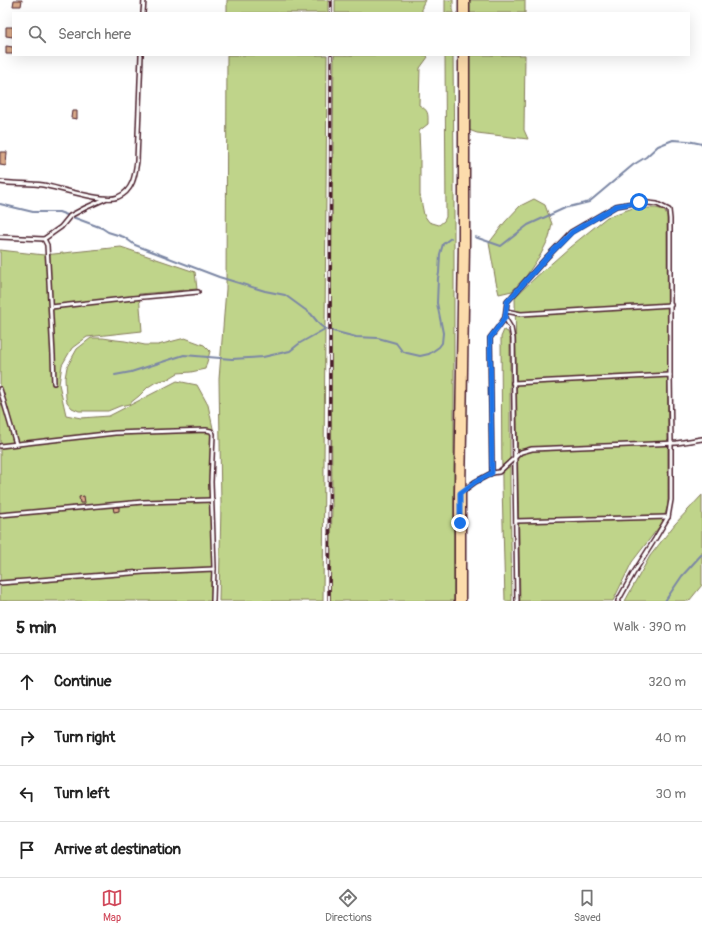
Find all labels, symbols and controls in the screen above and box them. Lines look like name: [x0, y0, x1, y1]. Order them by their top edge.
search box: [12, 12, 690, 56]
icon: search: [26, 23, 48, 45]
text: Search here: [58, 25, 131, 44]
route start: [630, 193, 648, 211]
route end: [451, 514, 469, 532]
text: 5 min: [16, 617, 56, 638]
text: Walk · 390 m: [613, 619, 686, 635]
icon: ahead: [16, 671, 38, 693]
text: Continue: [54, 672, 112, 691]
text: 320 m: [648, 674, 686, 690]
icon: right: [16, 727, 38, 749]
text: Turn right: [54, 728, 115, 747]
text: 40 m: [655, 730, 686, 746]
icon: left: [16, 783, 38, 805]
text: Turn left: [54, 784, 110, 803]
text: 30 m: [656, 786, 686, 802]
icon: arrive: [16, 839, 38, 861]
text: Arrive at destination: [54, 840, 181, 859]
tab: Map: [101, 887, 123, 924]
tab: Directions: [325, 887, 372, 924]
tab: Saved: [574, 887, 601, 924]

